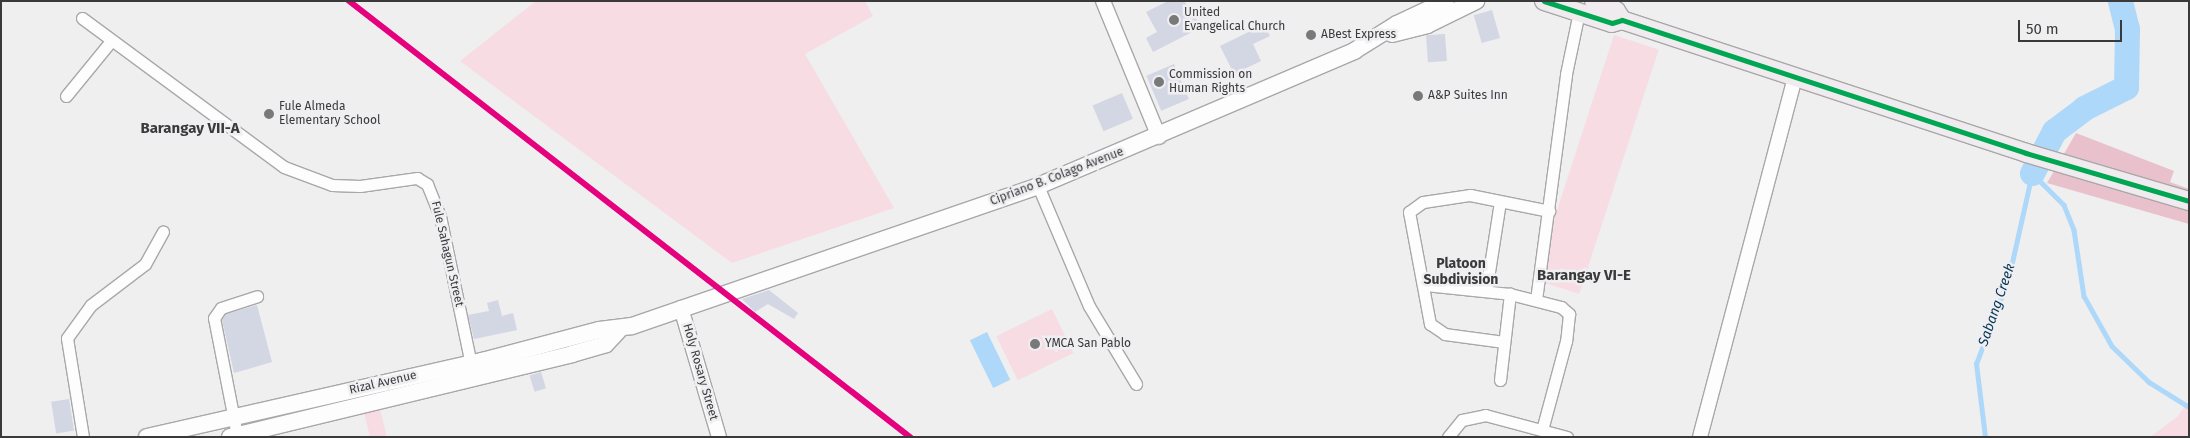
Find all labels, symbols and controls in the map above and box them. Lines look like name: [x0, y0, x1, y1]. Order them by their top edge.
place label: United Evangelical Church: [1184, 6, 1285, 34]
scale bar: [2020, 10, 2124, 42]
marker: United Evangelical Church: [1168, 14, 1180, 26]
text: 50 m: [2026, 20, 2059, 38]
place label: ABest Express: [1321, 28, 1396, 42]
marker: ABest Express: [1305, 29, 1317, 41]
place label: Commission on Human Rights: [1169, 68, 1252, 96]
marker: Commission on Human Rights: [1153, 76, 1165, 88]
place label: A&P Suites Inn: [1428, 89, 1508, 103]
marker: A&P Suites Inn: [1412, 90, 1424, 102]
place label: Fule Almeda Elementary School: [279, 100, 381, 128]
marker: Fule Almeda Elementary School: [263, 108, 275, 120]
district label: Barangay VII-A: [140, 120, 240, 138]
street label: Cipriano B. Colago Avenue: [988, 145, 1126, 209]
street label: Fule Sahagun Street: [428, 200, 466, 308]
district label: Platoon Subdivision: [1424, 256, 1498, 288]
water label: Sabang Creek: [1975, 262, 2019, 348]
district label: Barangay VI-E: [1537, 267, 1631, 285]
street label: Holy Rosary Street: [679, 322, 721, 422]
place label: YMCA San Pablo: [1045, 337, 1131, 351]
marker: YMCA San Pablo: [1029, 338, 1041, 350]
street label: Rizal Avenue: [348, 368, 418, 398]

